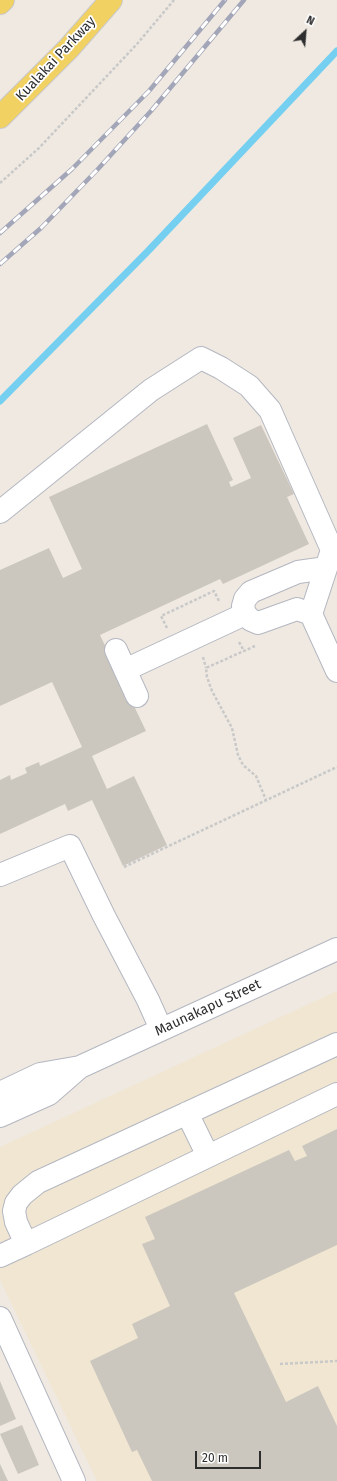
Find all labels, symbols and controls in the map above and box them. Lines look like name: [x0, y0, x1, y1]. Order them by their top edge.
north arrow: [285, 12, 325, 52]
street label: Kualakai Parkway: [13, 13, 99, 105]
text: N: [304, 13, 317, 28]
street label: Maunakapu Street: [152, 976, 264, 1040]
scale bar: [197, 1443, 263, 1469]
text: 20 m: [202, 1451, 228, 1465]

